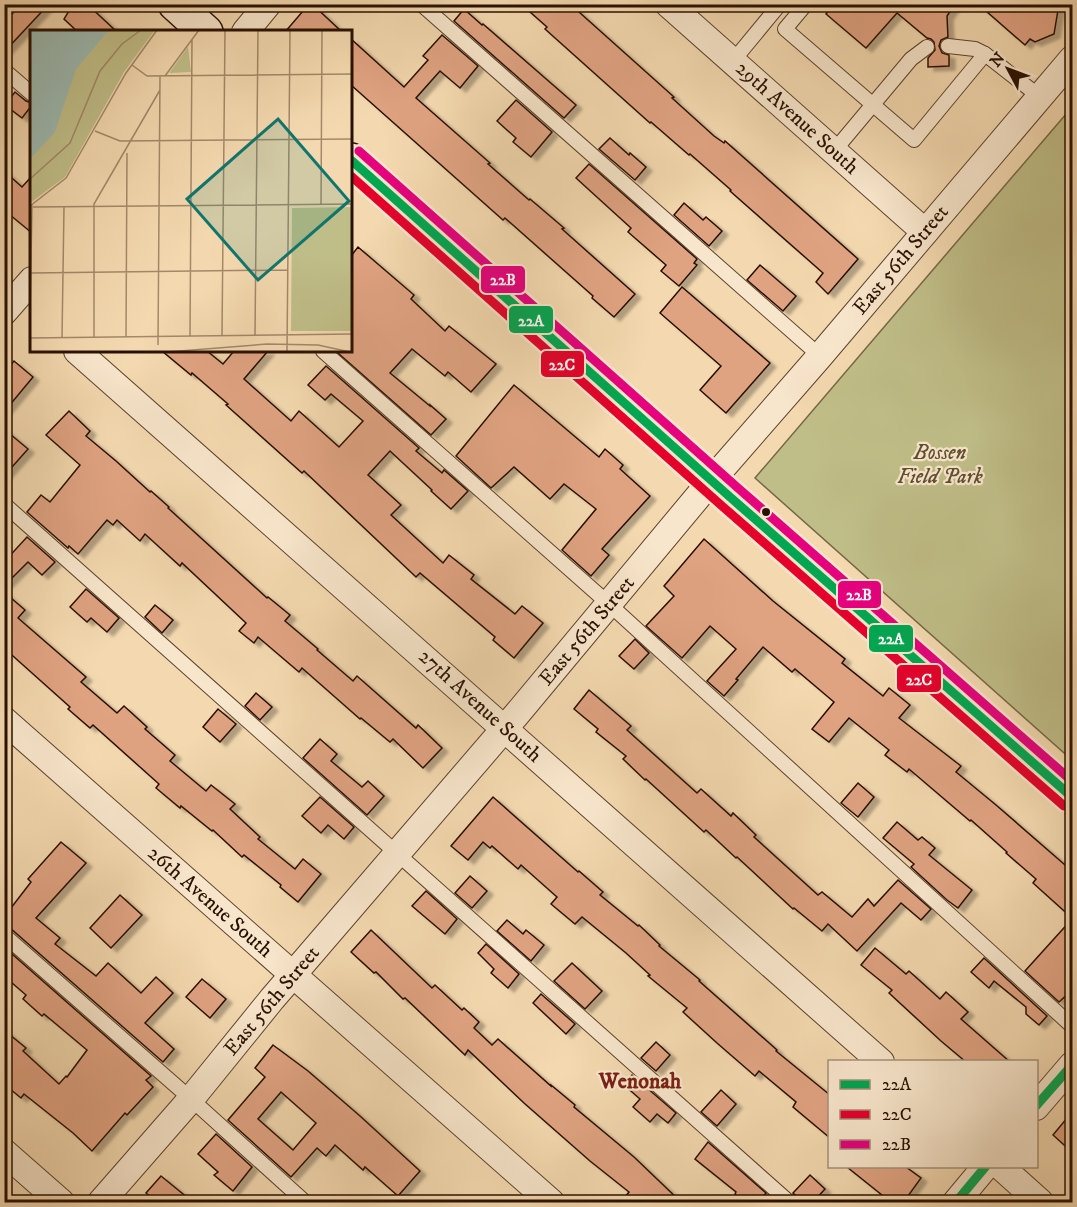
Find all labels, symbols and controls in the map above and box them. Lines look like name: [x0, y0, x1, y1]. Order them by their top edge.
inset map: [30, 30, 352, 352]
north arrow: [978, 39, 1038, 99]
text: N: [986, 48, 1009, 71]
street label: 29th Avenue South: [730, 56, 864, 180]
street label: East 56th Street: [848, 200, 955, 320]
line badge: 22B: [480, 265, 526, 294]
text: 22B: [490, 270, 516, 290]
line badge: 22A: [508, 305, 554, 334]
text: 22A: [518, 311, 545, 331]
line badge: 22C: [540, 350, 585, 378]
text: 22C: [549, 355, 575, 375]
park label: Bossen Field Park: [897, 440, 983, 490]
unlabelled marker: [760, 506, 772, 518]
street label: East 56th Street: [534, 571, 641, 691]
line badge: 22B: [837, 580, 882, 609]
text: 22B: [846, 585, 872, 605]
line badge: 22A: [868, 624, 914, 653]
text: 22A: [878, 629, 905, 649]
street label: 27th Avenue South: [413, 644, 547, 768]
line badge: 22C: [896, 664, 942, 693]
text: 22C: [906, 670, 932, 690]
street label: 26th Avenue South: [142, 840, 278, 964]
street label: East 56th Street: [219, 941, 326, 1061]
legend: [828, 1060, 1038, 1168]
district label: Wenonah: [598, 1068, 682, 1095]
text: 22A: [882, 1074, 912, 1096]
text: 22C: [882, 1104, 912, 1126]
text: 22B: [882, 1134, 911, 1156]

